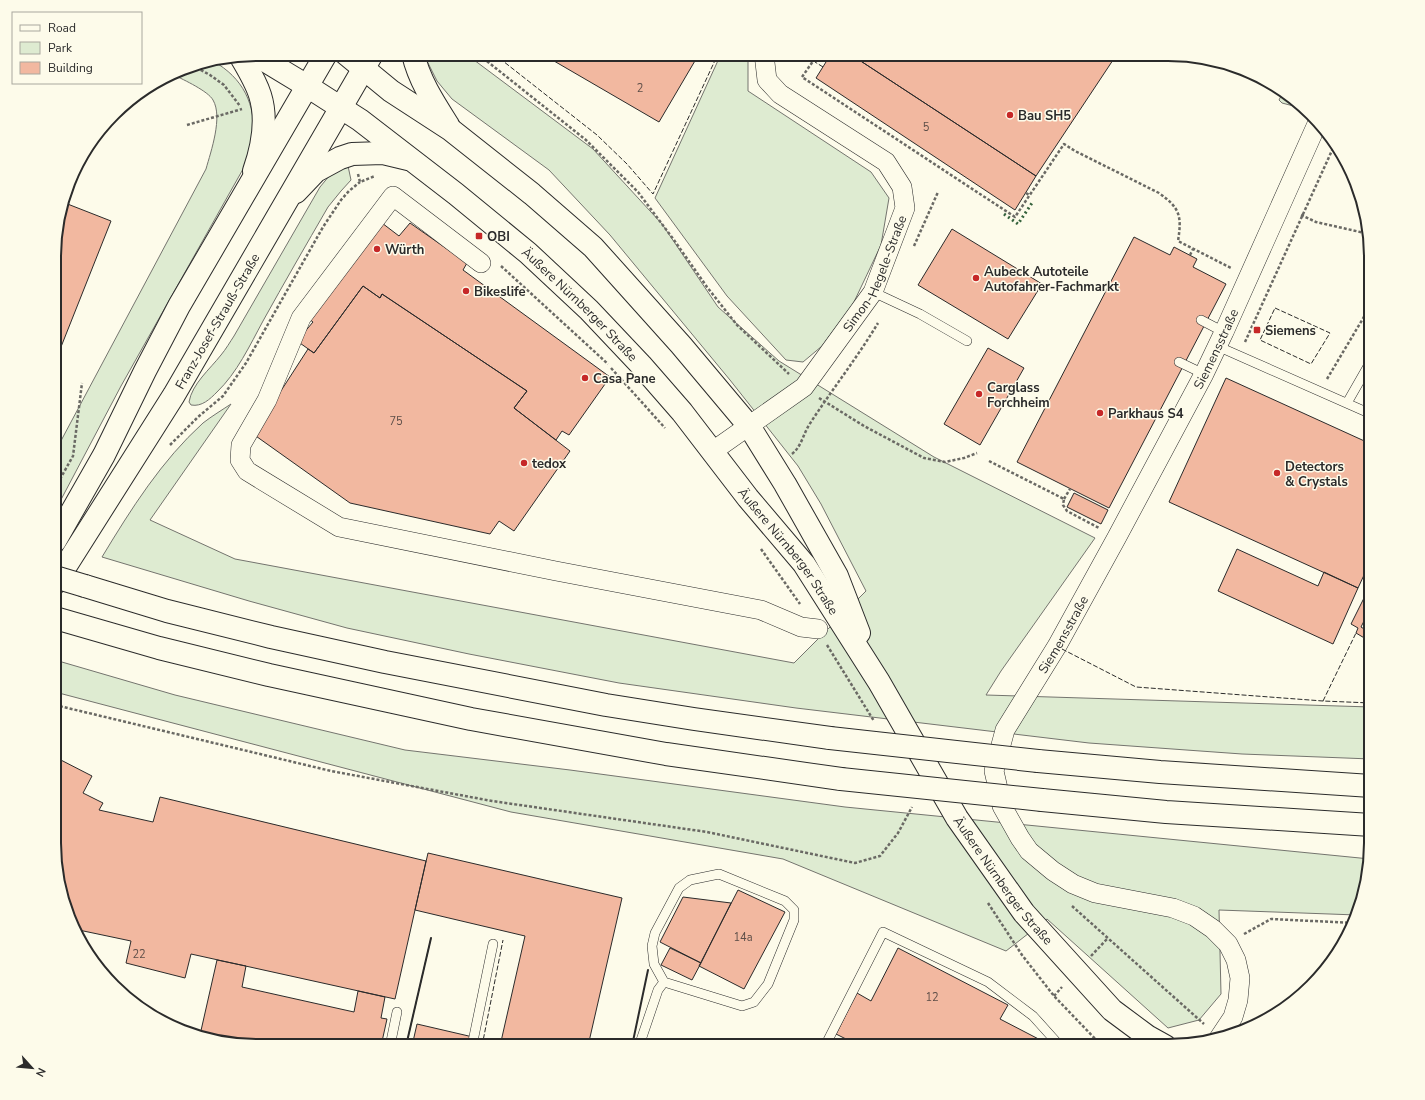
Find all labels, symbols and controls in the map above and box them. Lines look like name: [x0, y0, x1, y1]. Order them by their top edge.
legend: [12, 12, 142, 84]
text: Road: [48, 20, 76, 36]
text: Park: [48, 40, 73, 56]
text: Building: [48, 60, 93, 76]
house number: 2: [637, 81, 643, 96]
place label: Bau SH5: [1018, 107, 1071, 125]
marker: Bau SH5: [1005, 110, 1015, 120]
house number: 5: [923, 120, 930, 135]
street label: Simon-Hegele-Straße: [839, 213, 911, 336]
place label: OBI: [487, 228, 510, 246]
marker: OBI: [474, 231, 484, 241]
place label: Würth: [385, 241, 424, 259]
street label: Äußere Nürnberger Straße: [518, 243, 641, 366]
marker: Würth: [372, 244, 382, 254]
street label: Franz-Josef-Strauß-Straße: [171, 250, 264, 393]
place label: Aubeck Autoteile Autofahrer-Fachmarkt: [984, 263, 1120, 296]
marker: Aubeck Autoteile Autofahrer-Fachmarkt: [971, 273, 981, 283]
place label: Bikeslife: [474, 283, 526, 301]
marker: Bikeslife: [461, 286, 471, 296]
street label: Siemensstraße: [1190, 306, 1243, 393]
place label: Siemens: [1265, 322, 1316, 340]
marker: Siemens: [1252, 325, 1262, 335]
place label: Casa Pane: [593, 370, 656, 388]
marker: Casa Pane: [580, 373, 590, 383]
place label: Carglass Forchheim: [987, 379, 1050, 412]
marker: Carglass Forchheim: [974, 389, 984, 399]
place label: Parkhaus S4: [1108, 405, 1184, 423]
marker: Parkhaus S4: [1095, 408, 1105, 418]
house number: 75: [389, 414, 403, 429]
place label: tedox: [532, 455, 567, 473]
marker: tedox: [519, 458, 529, 468]
place label: Detectors & Crystals: [1285, 458, 1348, 491]
marker: Detectors & Crystals: [1272, 468, 1282, 478]
street label: Äußere Nürnberger Straße: [733, 484, 842, 619]
street label: Siemensstraße: [1034, 593, 1093, 677]
street label: Äußere Nürnberger Straße: [949, 813, 1057, 949]
house number: 14a: [733, 930, 753, 945]
house number: 22: [132, 947, 146, 962]
house number: 12: [925, 990, 939, 1005]
north arrow: [12, 1048, 52, 1088]
text: N: [32, 1065, 49, 1079]

